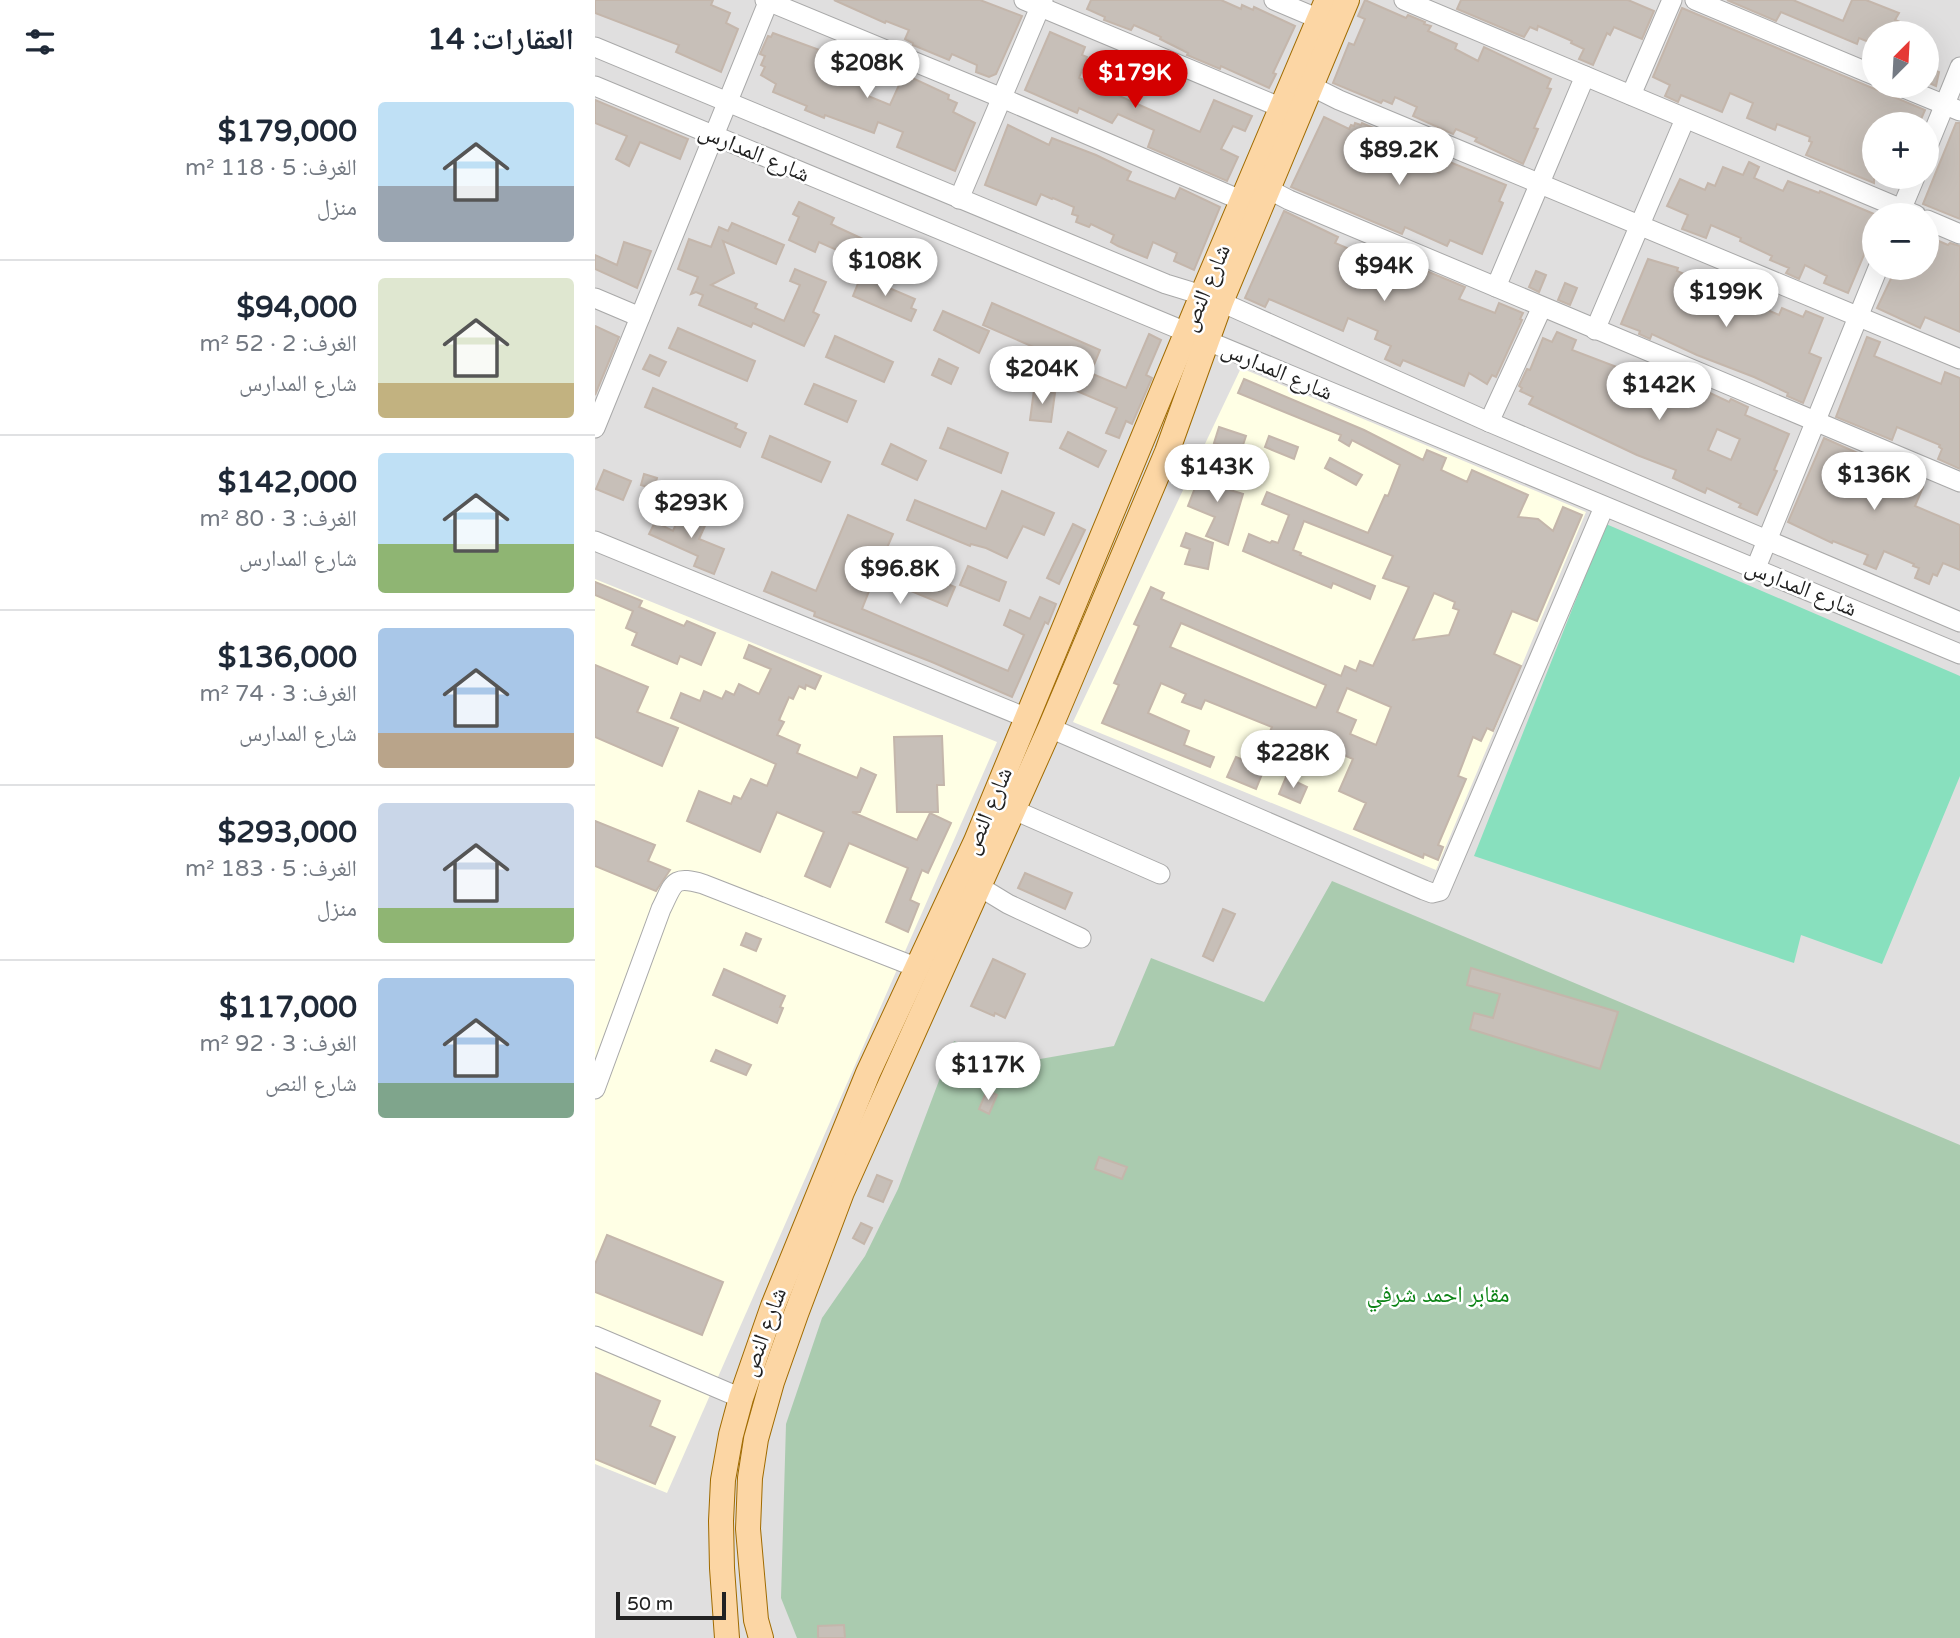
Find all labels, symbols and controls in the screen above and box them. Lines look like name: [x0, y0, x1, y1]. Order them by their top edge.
text: العقارات: 14: [427, 21, 574, 58]
north arrow: [1862, 21, 1939, 98]
map controls: [1862, 21, 1939, 280]
icon: filters: [21, 23, 59, 61]
pin: $208K: [818, 41, 916, 100]
text: $208K: [831, 49, 903, 77]
pin: $179K: [1086, 50, 1184, 110]
text: $179K: [1099, 59, 1171, 87]
button: +: [1862, 112, 1939, 189]
text: $179,000: [218, 113, 357, 150]
street label: شارع المدارس: [694, 117, 814, 189]
pin: $89.2K: [1342, 128, 1456, 187]
icon: home: [434, 130, 518, 214]
text: $89.2K: [1360, 136, 1438, 164]
text: الغرف: 5 · 118 m²: [185, 154, 357, 182]
text: منزل: [317, 194, 357, 222]
button: −: [1862, 203, 1939, 280]
pin: $108K: [836, 238, 934, 298]
street label: شارع النص: [1175, 240, 1237, 336]
pin: $94K: [1343, 244, 1425, 303]
text: $108K: [849, 247, 921, 275]
text: $94K: [1355, 252, 1413, 280]
pin: $199K: [1677, 270, 1775, 329]
text: $199K: [1690, 278, 1762, 306]
text: $94,000: [237, 289, 357, 326]
icon: home: [434, 306, 518, 390]
text: الغرف: 2 · 52 m²: [199, 330, 357, 358]
street label: شارع المدارس: [1217, 335, 1337, 407]
pin: $204K: [993, 346, 1091, 406]
text: $204K: [1006, 355, 1078, 383]
pin: $142K: [1610, 362, 1708, 422]
text: شارع المدارس: [239, 370, 357, 398]
text: $142K: [1623, 371, 1695, 399]
pin: $143K: [1168, 444, 1266, 504]
pin: $136K: [1825, 452, 1923, 512]
text: $143K: [1181, 453, 1253, 481]
text: $136K: [1838, 461, 1910, 489]
text: $142,000: [218, 464, 357, 501]
pin: $293K: [642, 480, 740, 540]
icon: home: [434, 481, 518, 565]
text: $293K: [655, 489, 727, 517]
text: الغرف: 3 · 80 m²: [199, 505, 357, 533]
text: شارع المدارس: [239, 545, 357, 573]
pin: $96.8K: [843, 546, 957, 606]
street label: شارع المدارس: [1741, 553, 1861, 623]
text: $96.8K: [861, 555, 939, 583]
text: $136,000: [218, 639, 357, 676]
icon: home: [434, 656, 518, 740]
text: الغرف: 3 · 74 m²: [199, 680, 357, 708]
text: شارع المدارس: [239, 720, 357, 748]
pin: $228K: [1244, 730, 1342, 790]
text: $228K: [1257, 739, 1329, 767]
street label: شارع النص: [957, 763, 1019, 859]
text: $293,000: [218, 814, 357, 851]
icon: home: [434, 831, 518, 915]
text: الغرف: 5 · 183 m²: [185, 855, 357, 883]
text: منزل: [317, 895, 357, 923]
text: $117,000: [219, 989, 357, 1026]
icon: home: [434, 1006, 518, 1090]
text: الغرف: 3 · 92 m²: [199, 1030, 357, 1058]
pin: $117K: [939, 1042, 1037, 1102]
text: $117K: [952, 1051, 1024, 1079]
text: شارع النص: [265, 1070, 357, 1098]
park label: مقابر احمد شرفي: [1366, 1281, 1510, 1313]
street label: شارع النص: [735, 1284, 793, 1380]
scale bar: [616, 1589, 726, 1621]
text: 50 m: [627, 1593, 673, 1615]

